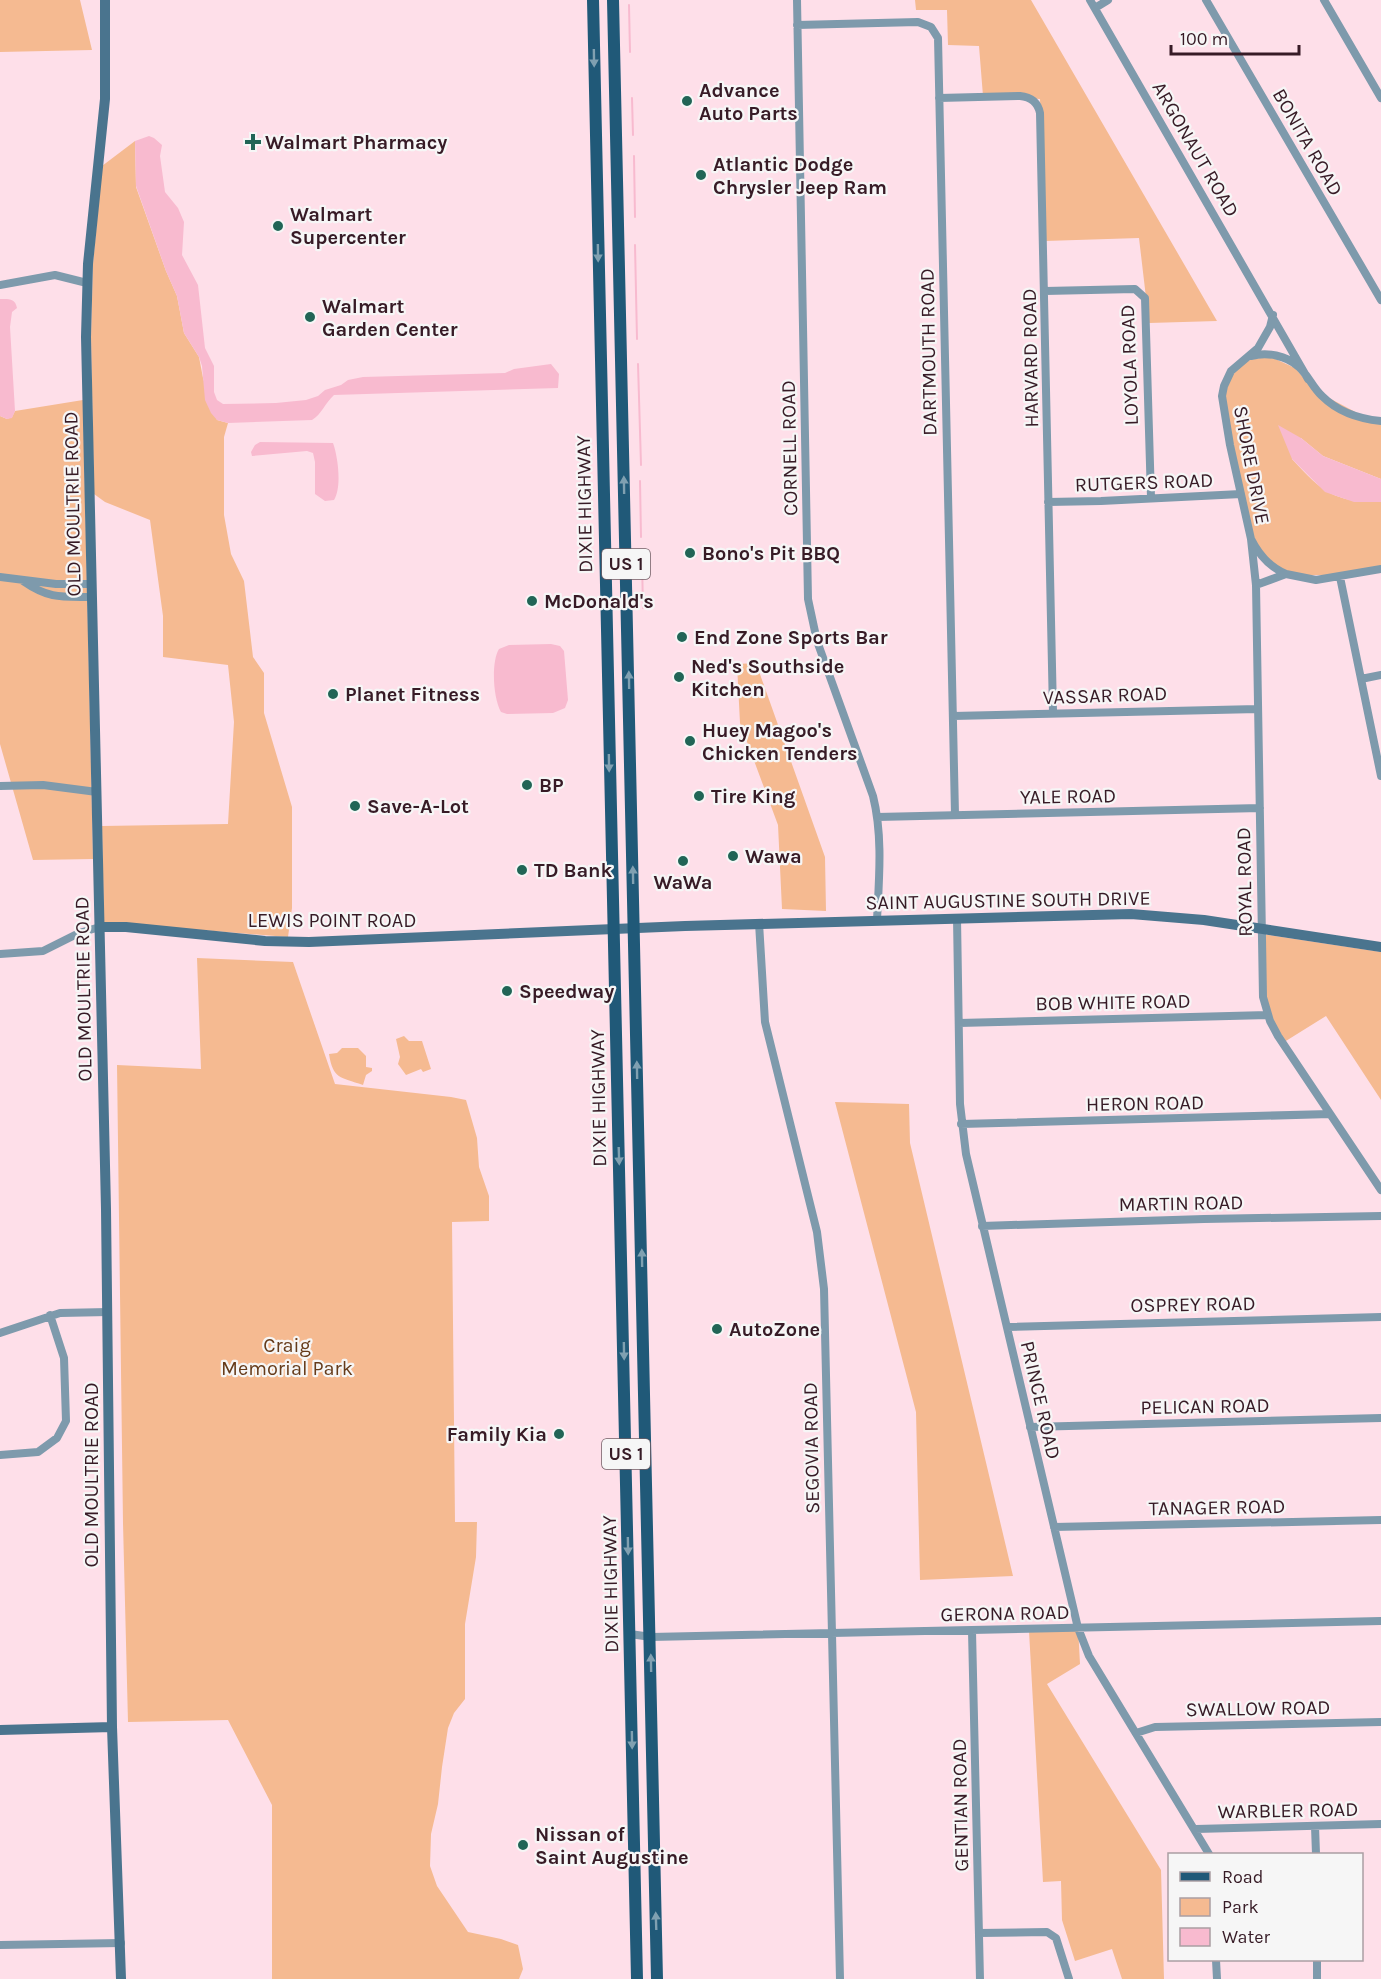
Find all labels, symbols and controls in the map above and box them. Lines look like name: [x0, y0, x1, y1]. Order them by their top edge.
scale bar: [1171, 18, 1298, 56]
text: 100 m: [1180, 28, 1228, 50]
one-way arrow: [589, 49, 599, 68]
street label: ARGONAUT ROAD: [1148, 78, 1244, 221]
place label: Advance Auto Parts: [699, 79, 798, 125]
street label: BONITA ROAD: [1268, 85, 1348, 200]
marker: Advance Auto Parts: [680, 94, 694, 108]
place label: Walmart Pharmacy: [265, 131, 447, 154]
marker: Walmart Pharmacy: [246, 135, 260, 149]
place label: Atlantic Dodge Chrysler Jeep Ram: [713, 153, 887, 199]
marker: Atlantic Dodge Chrysler Jeep Ram: [694, 168, 708, 182]
place label: Walmart Supercenter: [290, 203, 406, 249]
marker: Walmart Supercenter: [271, 219, 285, 233]
one-way arrow: [593, 244, 603, 263]
street label: DARTMOUTH ROAD: [916, 268, 941, 436]
street label: HARVARD ROAD: [1018, 288, 1043, 428]
place label: Walmart Garden Center: [322, 295, 458, 341]
street label: LOYOLA ROAD: [1116, 304, 1143, 426]
marker: Walmart Garden Center: [303, 310, 317, 324]
street label: CORNELL ROAD: [777, 380, 802, 516]
street label: SHORE DRIVE: [1229, 404, 1274, 526]
street label: OLD MOULTRIE ROAD: [59, 411, 86, 597]
street label: DIXIE HIGHWAY: [572, 435, 597, 573]
street label: RUTGERS ROAD: [1074, 469, 1214, 496]
one-way arrow: [620, 476, 629, 495]
place label: Bono's Pit BBQ: [702, 542, 840, 565]
marker: Bono's Pit BBQ: [683, 546, 697, 560]
road number: US 1: [602, 549, 650, 579]
place label: McDonald's: [544, 590, 654, 613]
marker: McDonald's: [525, 594, 539, 608]
place label: End Zone Sports Bar: [694, 626, 888, 649]
marker: End Zone Sports Bar: [675, 630, 689, 644]
place label: Ned's Southside Kitchen: [691, 655, 844, 701]
marker: Ned's Southside Kitchen: [672, 670, 686, 684]
one-way arrow: [624, 671, 633, 690]
street label: VASSAR ROAD: [1042, 682, 1168, 709]
place label: Planet Fitness: [345, 683, 480, 706]
marker: Planet Fitness: [326, 687, 340, 701]
place label: Huey Magoo's Chicken Tenders: [702, 719, 858, 765]
marker: Huey Magoo's Chicken Tenders: [683, 734, 697, 748]
one-way arrow: [605, 754, 614, 773]
place label: BP: [539, 774, 564, 797]
marker: BP: [520, 778, 534, 792]
street label: YALE ROAD: [1020, 784, 1116, 809]
place label: Tire King: [711, 785, 796, 808]
marker: Tire King: [692, 789, 706, 803]
place label: Save-A-Lot: [367, 795, 469, 818]
marker: Save-A-Lot: [348, 799, 362, 813]
street label: ROYAL ROAD: [1232, 827, 1257, 937]
place label: Wawa: [745, 845, 802, 868]
marker: Wawa: [726, 849, 740, 863]
marker: WaWa: [676, 854, 690, 868]
place label: TD Bank: [534, 859, 613, 882]
marker: TD Bank: [515, 863, 529, 877]
one-way arrow: [628, 866, 637, 885]
place label: WaWa: [653, 871, 713, 894]
street label: SAINT AUGUSTINE SOUTH DRIVE: [865, 887, 1151, 914]
street label: OLD MOULTRIE ROAD: [70, 896, 97, 1082]
street label: LEWIS POINT ROAD: [248, 909, 416, 932]
place label: Speedway: [519, 980, 614, 1003]
marker: Speedway: [500, 984, 514, 998]
street label: BOB WHITE ROAD: [1035, 990, 1191, 1015]
street label: DIXIE HIGHWAY: [586, 1029, 611, 1167]
one-way arrow: [632, 1061, 642, 1080]
street label: HERON ROAD: [1086, 1091, 1204, 1116]
one-way arrow: [615, 1146, 624, 1165]
street label: MARTIN ROAD: [1119, 1191, 1243, 1216]
one-way arrow: [637, 1248, 646, 1267]
street label: OSPREY ROAD: [1130, 1292, 1256, 1317]
place label: AutoZone: [729, 1318, 820, 1341]
marker: AutoZone: [710, 1322, 724, 1336]
park label: Craig Memorial Park: [221, 1334, 353, 1380]
street label: PRINCE ROAD: [1016, 1339, 1065, 1462]
one-way arrow: [619, 1341, 629, 1360]
street label: OLD MOULTRIE ROAD: [80, 1382, 103, 1568]
street label: SEGOVIA ROAD: [799, 1382, 824, 1514]
street label: PELICAN ROAD: [1140, 1394, 1270, 1419]
place label: Family Kia: [447, 1423, 547, 1446]
marker: Family Kia: [552, 1427, 566, 1441]
road number: US 1: [602, 1439, 650, 1469]
street label: TANAGER ROAD: [1148, 1495, 1286, 1520]
street label: DIXIE HIGHWAY: [598, 1515, 623, 1653]
one-way arrow: [624, 1536, 633, 1555]
street label: GERONA ROAD: [940, 1601, 1070, 1626]
one-way arrow: [646, 1653, 656, 1672]
street label: SWALLOW ROAD: [1185, 1696, 1331, 1721]
one-way arrow: [628, 1731, 637, 1750]
street label: GENTIAN ROAD: [948, 1738, 973, 1872]
street label: WARBLER ROAD: [1217, 1798, 1359, 1823]
place label: Nissan of Saint Augustine: [535, 1823, 689, 1869]
marker: Nissan of Saint Augustine: [516, 1838, 530, 1852]
legend: [1168, 1853, 1363, 1961]
text: Road: [1222, 1866, 1263, 1888]
text: Park: [1222, 1896, 1259, 1918]
one-way arrow: [651, 1911, 660, 1930]
text: Water: [1222, 1926, 1270, 1948]

